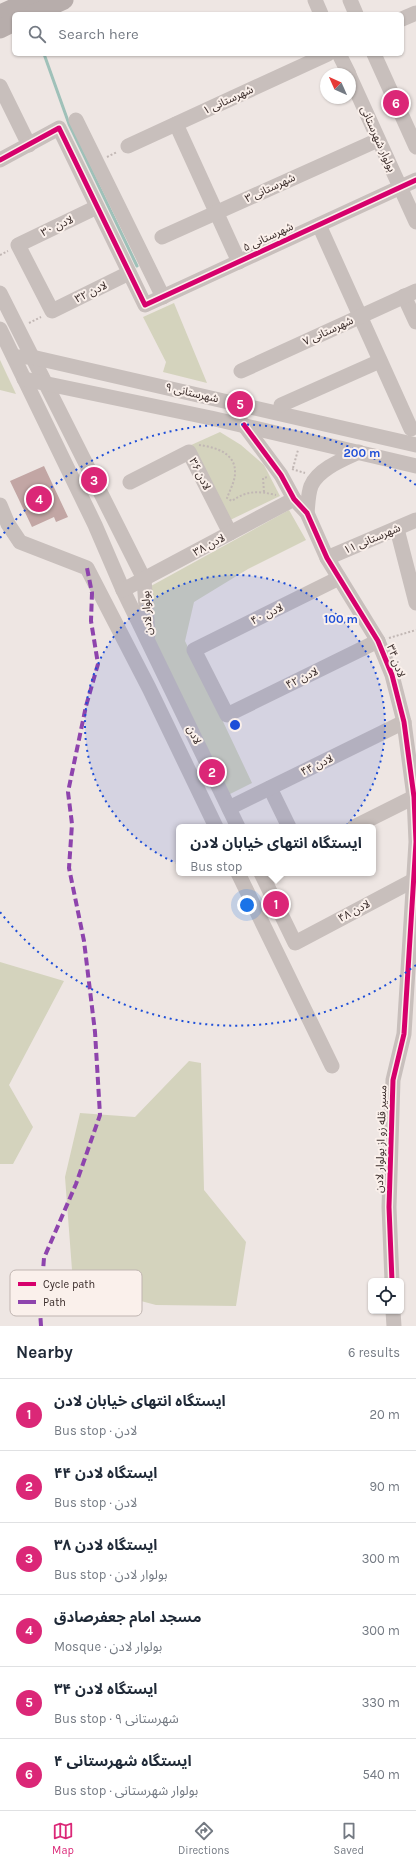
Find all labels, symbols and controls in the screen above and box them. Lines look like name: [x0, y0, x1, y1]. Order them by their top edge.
search box: [12, 12, 404, 56]
icon: search: [26, 23, 48, 45]
text: Search here: [58, 25, 139, 43]
north arrow: [320, 68, 356, 104]
street label: شهرستانی ۱: [201, 83, 256, 117]
pin: 6: [383, 88, 409, 118]
street label: بولوار شهرستانی: [358, 104, 398, 174]
street label: شهرستانی ۳: [243, 171, 298, 205]
street label: لادن ۳۰: [39, 213, 75, 239]
street label: شهرستانی ۵: [241, 220, 296, 254]
street label: لادن ۳۲: [73, 279, 109, 305]
street label: شهرستانی ۷: [301, 314, 356, 348]
street label: شهرستانی ۹: [164, 381, 220, 406]
pin: 5: [227, 389, 253, 419]
text: 200 m: [344, 446, 380, 460]
street label: لادن ۳۶: [186, 456, 214, 492]
pin: 3: [81, 465, 107, 495]
pin: 4: [26, 484, 52, 514]
street label: شهرستانی ۱۱: [342, 521, 403, 557]
street label: لادن ۳۸: [191, 531, 227, 559]
street label: بولوار لادن: [139, 590, 155, 636]
street label: لادن ۴۰: [249, 601, 285, 627]
text: 100 m: [324, 612, 358, 626]
street label: لادن ۳۴: [384, 643, 408, 679]
street label: لادن ۴۲: [284, 665, 320, 691]
centre of rings: [228, 718, 242, 732]
street label: لادن: [184, 724, 204, 746]
street label: لادن ۴۴: [299, 752, 335, 778]
pin: 2: [199, 757, 225, 787]
popup: [176, 824, 376, 876]
text: ایستگاه انتهای خیابان لادن: [190, 834, 362, 852]
text: Bus stop: [190, 859, 242, 874]
pin: 1: [263, 889, 289, 919]
your location: [237, 895, 257, 915]
street label: لادن ۴۸: [336, 897, 372, 925]
street label: مسیر قله زو از بولوار لادن: [373, 1085, 389, 1193]
legend: [10, 1270, 142, 1316]
text: Cycle path: [43, 1278, 95, 1291]
map controls: [368, 1278, 404, 1314]
button: locate: [368, 1278, 404, 1314]
text: Path: [43, 1296, 66, 1309]
text: Nearby: [16, 1342, 73, 1362]
text: 6 results: [348, 1345, 400, 1360]
text: ایستگاه انتهای خیابان لادن: [54, 1392, 226, 1410]
text: 1: [27, 1407, 31, 1422]
text: 20 m: [370, 1407, 400, 1422]
text: Bus stop · لادن: [54, 1423, 137, 1438]
text: ایستگاه لادن ۴۴: [54, 1464, 157, 1482]
text: 2: [25, 1479, 33, 1494]
text: 90 m: [369, 1479, 400, 1494]
text: Bus stop · لادن: [54, 1495, 137, 1510]
text: ایستگاه لادن ۳۸: [54, 1536, 157, 1554]
text: 3: [25, 1551, 33, 1566]
text: 300 m: [362, 1551, 400, 1566]
text: Bus stop · بولوار لادن: [54, 1567, 168, 1582]
text: مسجد امام جعفرصادق: [54, 1608, 201, 1626]
text: 4: [25, 1623, 33, 1638]
text: 300 m: [362, 1623, 400, 1638]
text: Mosque · بولوار لادن: [54, 1639, 162, 1654]
text: ایستگاه لادن ۳۴: [54, 1680, 157, 1698]
text: 5: [25, 1695, 33, 1710]
text: 330 m: [362, 1695, 400, 1710]
text: Bus stop · شهرستانی ۹: [54, 1711, 179, 1726]
text: ایستگاه شهرستانی ۴: [54, 1752, 192, 1770]
text: 6: [25, 1767, 33, 1782]
text: 540 m: [362, 1767, 400, 1782]
text: Bus stop · بولوار شهرستانی: [54, 1783, 198, 1798]
tab: Map: [52, 1820, 74, 1857]
tab: Directions: [178, 1820, 230, 1857]
tab: Saved: [334, 1820, 364, 1857]

